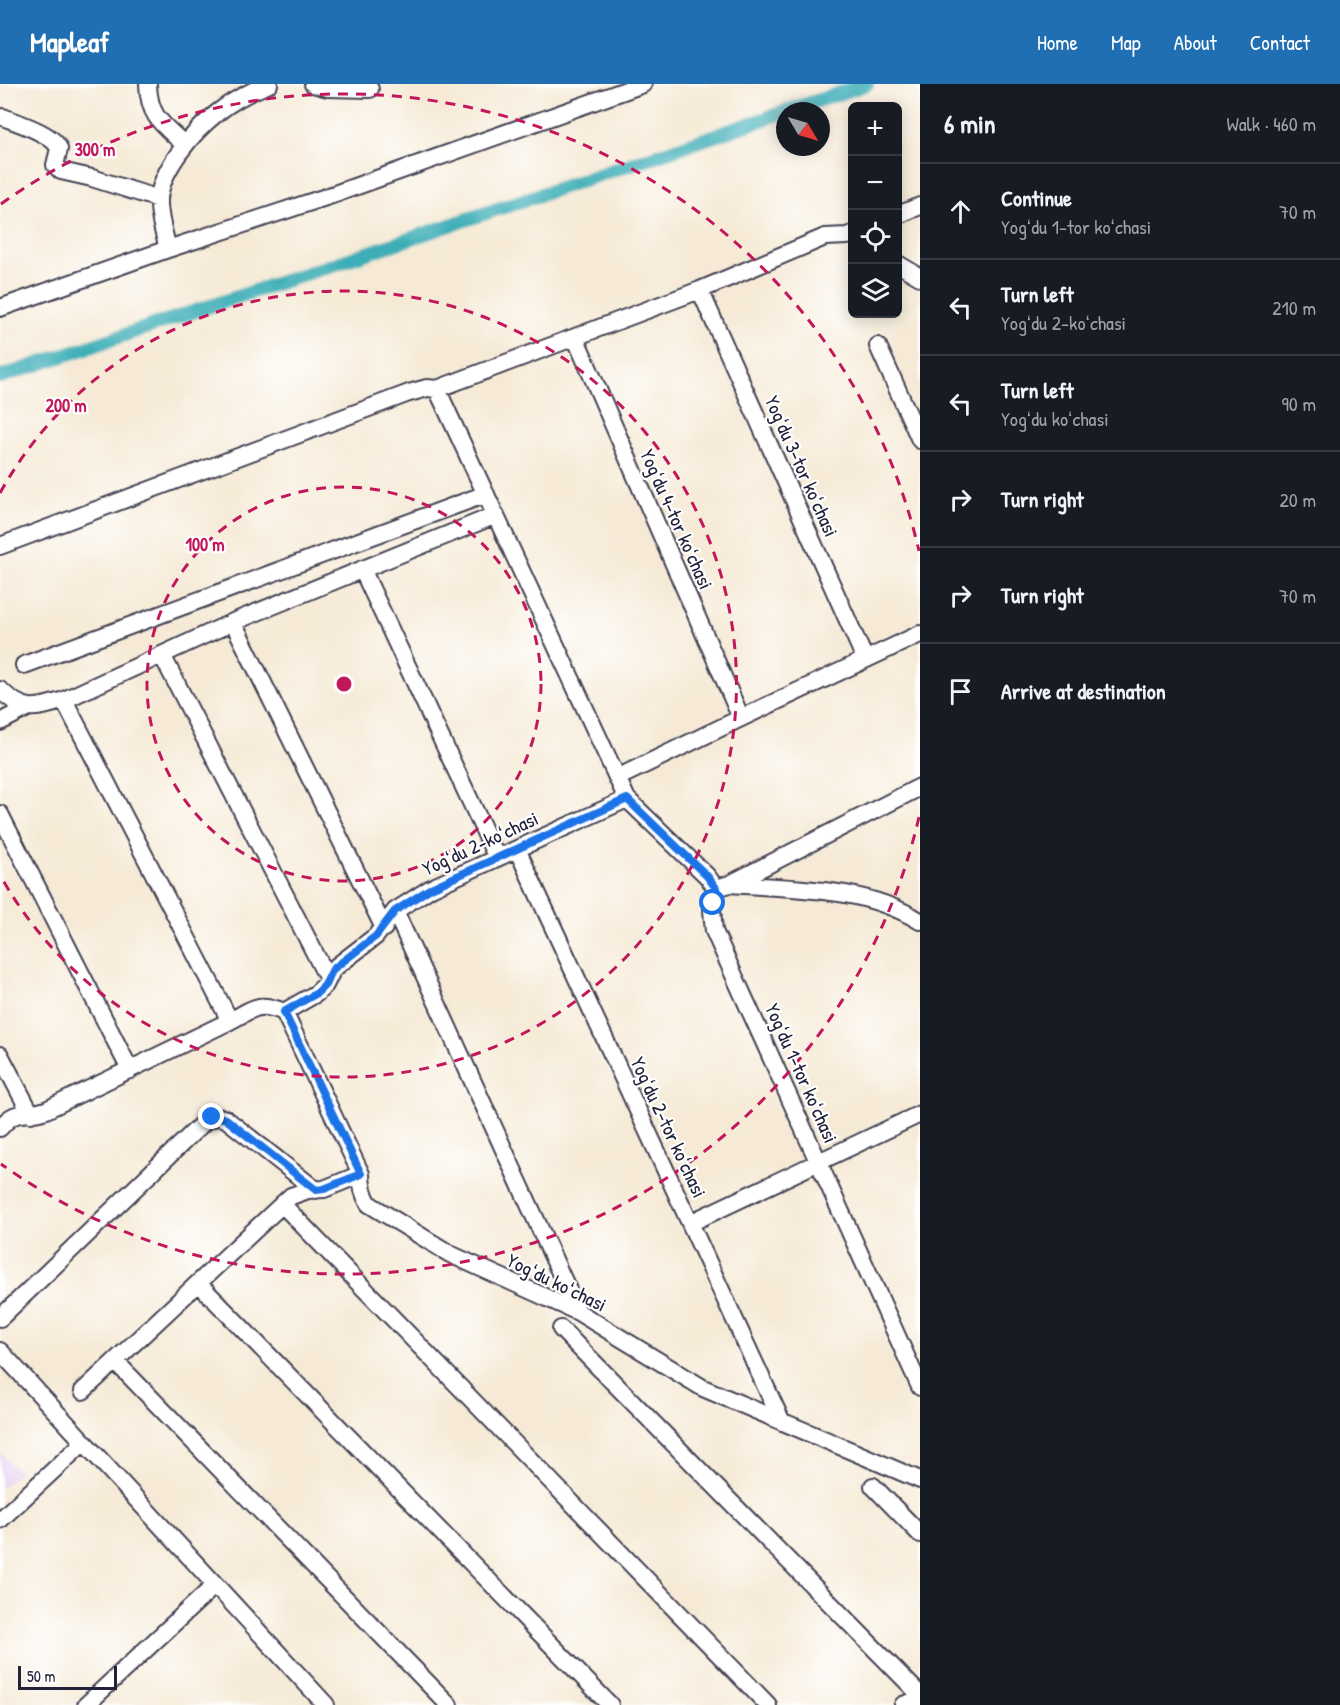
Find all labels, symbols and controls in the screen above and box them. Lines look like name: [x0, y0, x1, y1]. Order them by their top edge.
text: Mapleaf: [30, 23, 109, 61]
text: Home: [1037, 28, 1078, 57]
text: Map: [1111, 28, 1141, 57]
text: About: [1174, 28, 1217, 57]
text: Contact: [1250, 28, 1310, 57]
north arrow: [776, 102, 830, 156]
map controls: [848, 102, 902, 318]
button: +: [848, 102, 902, 156]
text: 6 min: [944, 106, 996, 141]
text: Walk · 460 m: [1226, 110, 1316, 137]
text: 300 m: [75, 137, 115, 162]
button: −: [848, 156, 902, 210]
text: Continue: [1001, 183, 1072, 213]
icon: ahead: [944, 195, 977, 228]
text: 70 m: [1279, 198, 1316, 225]
button: locate: [848, 210, 902, 264]
text: Yogʻdu 1-tor koʻchasi: [1001, 213, 1151, 240]
button: layers: [848, 264, 902, 318]
text: Turn left: [1001, 279, 1074, 309]
icon: left: [944, 291, 977, 324]
text: 210 m: [1272, 294, 1316, 321]
text: Yogʻdu 2-koʻchasi: [1001, 309, 1126, 336]
text: Turn left: [1001, 375, 1074, 405]
icon: left: [944, 387, 977, 420]
text: 90 m: [1282, 390, 1316, 417]
street label: Yogʻdu 3-tor koʻchasi: [759, 391, 845, 541]
text: 200 m: [46, 393, 86, 418]
text: Yogʻdu koʻchasi: [1001, 405, 1109, 432]
street label: Yogʻdu 4-tor koʻchasi: [634, 445, 720, 593]
icon: right: [944, 483, 977, 516]
text: Turn right: [1001, 484, 1084, 514]
text: 20 m: [1279, 486, 1316, 513]
text: 100 m: [185, 532, 225, 557]
icon: right: [944, 579, 977, 612]
text: Turn right: [1001, 580, 1084, 610]
text: 70 m: [1279, 582, 1316, 609]
centre of rings: [334, 674, 354, 694]
icon: arrive: [944, 675, 977, 708]
text: Arrive at destination: [1001, 676, 1166, 706]
street label: Yogʻdu 2-koʻchasi: [418, 804, 542, 882]
route start: [699, 889, 725, 915]
street label: Yogʻdu 1-tor koʻchasi: [759, 999, 845, 1147]
street label: Yogʻdu 2-tor koʻchasi: [625, 1052, 713, 1202]
route end: [198, 1103, 224, 1129]
street label: Yogʻdu koʻchasi: [503, 1246, 611, 1318]
scale bar: [18, 1663, 117, 1690]
text: 50 m: [27, 1665, 56, 1687]

